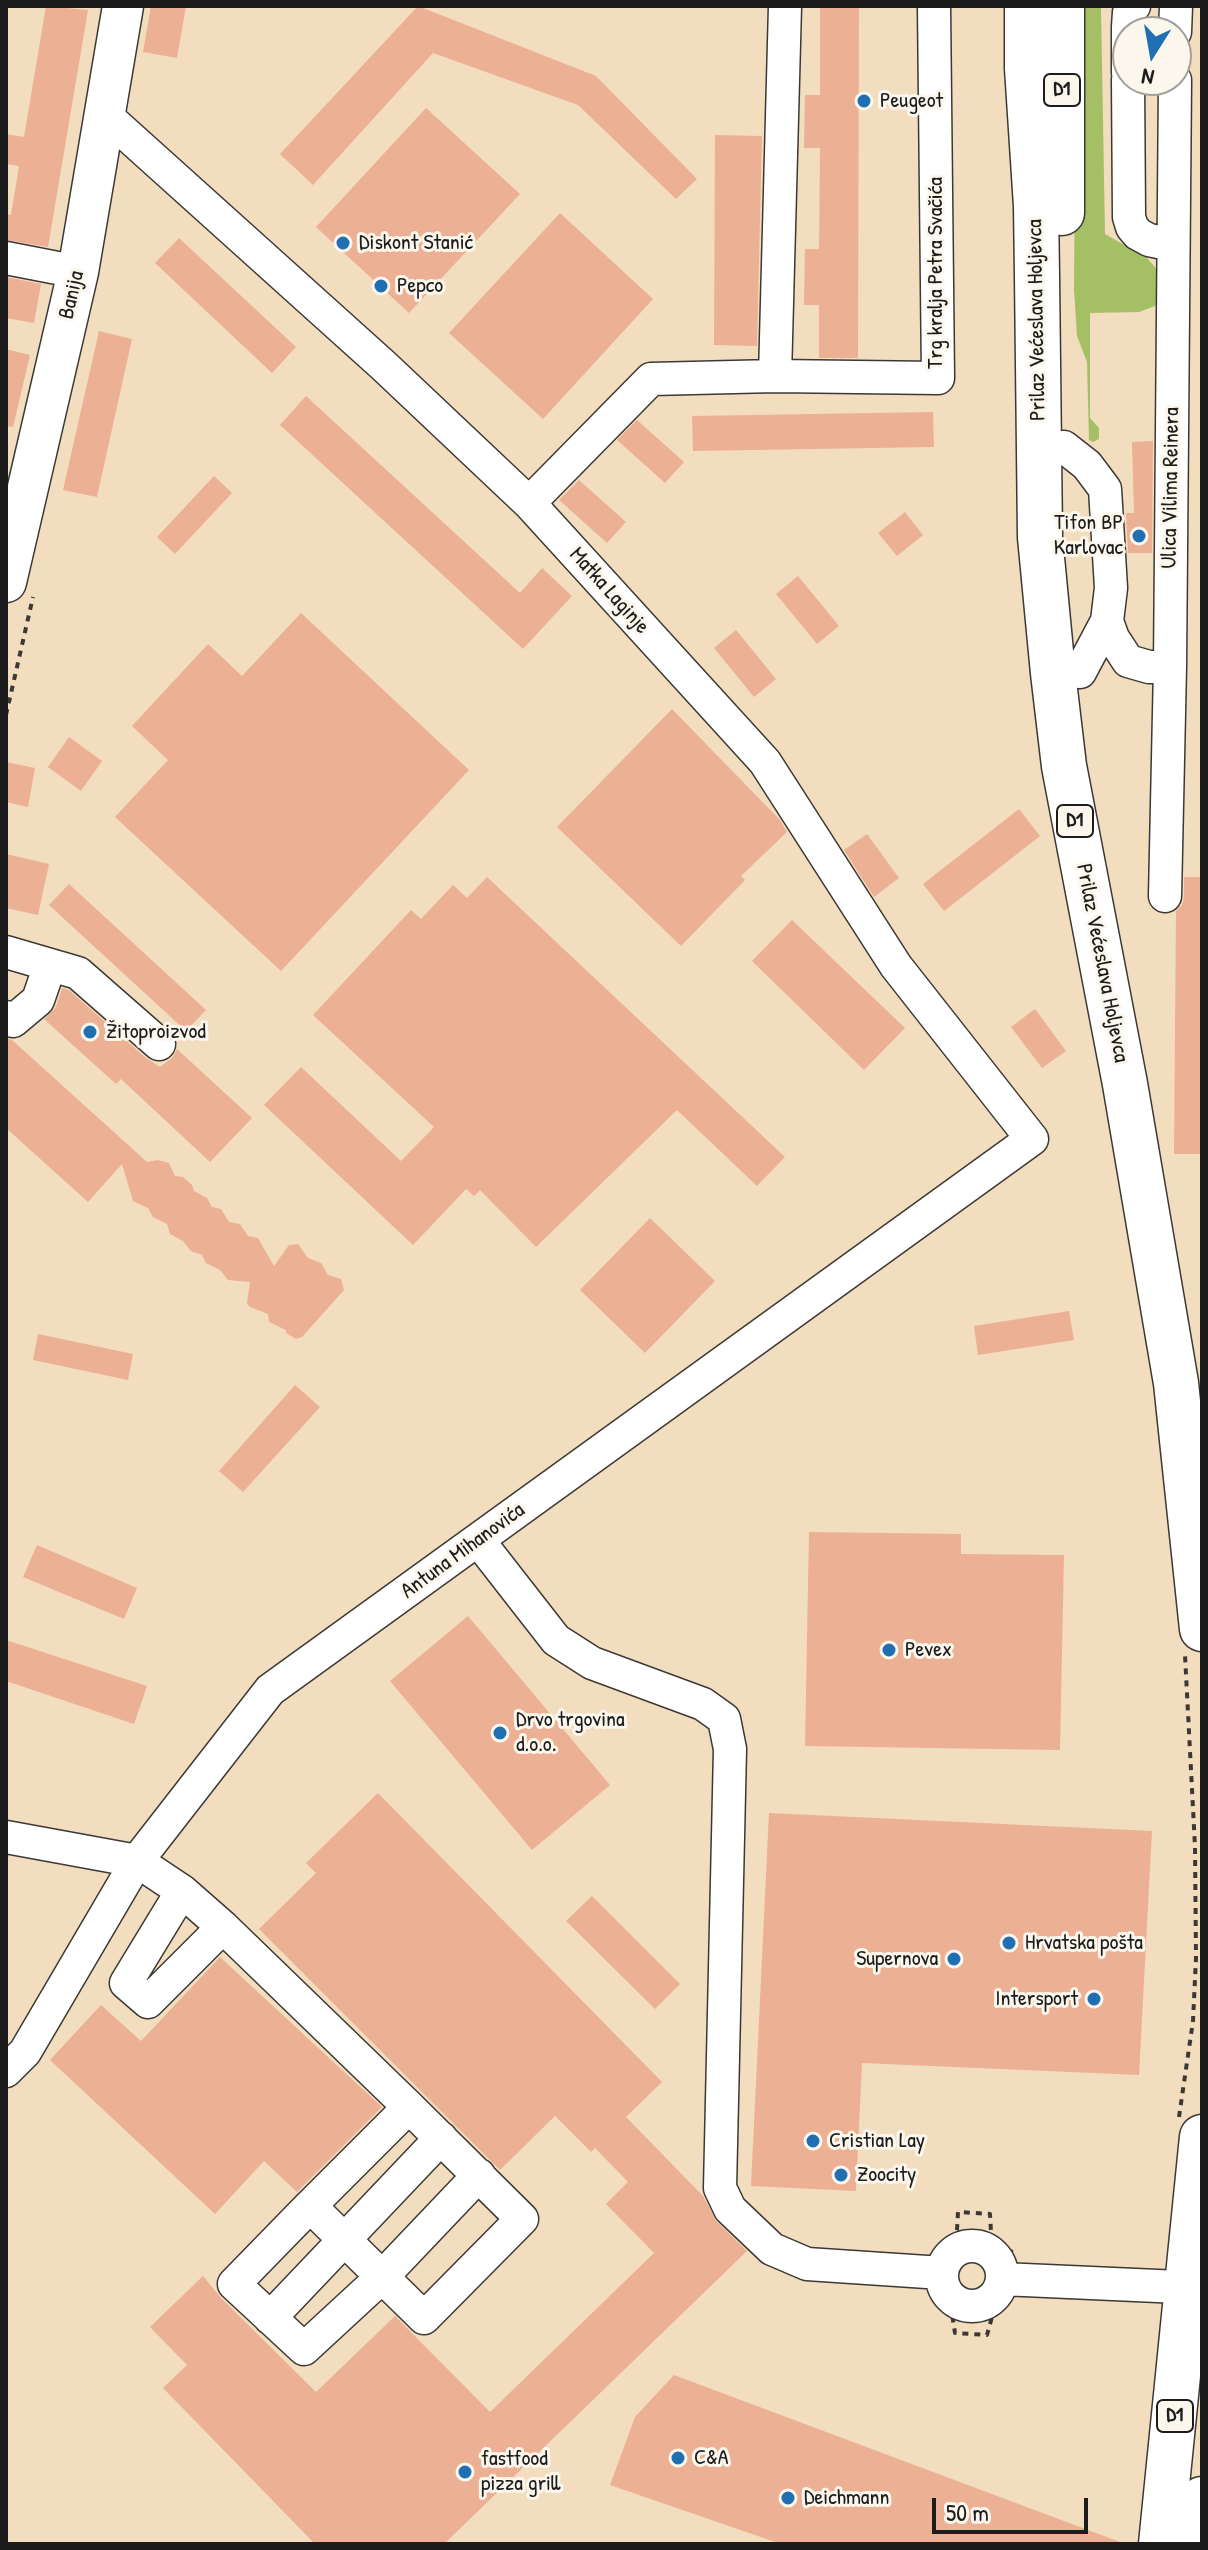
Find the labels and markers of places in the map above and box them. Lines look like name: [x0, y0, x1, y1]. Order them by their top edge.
place label: Peugeot: [880, 88, 943, 114]
marker: Peugeot: [855, 92, 873, 110]
place label: Diskont Stanić: [359, 230, 473, 256]
marker: Diskont Stanić: [334, 234, 352, 252]
place label: Pepco: [397, 273, 443, 299]
marker: Pepco: [372, 277, 390, 295]
place label: Tifon BP Karlovac: [1054, 510, 1123, 562]
marker: Tifon BP Karlovac: [1130, 527, 1148, 545]
place label: Žitoproizvod: [106, 1019, 206, 1045]
marker: Žitoproizvod: [81, 1023, 99, 1041]
place label: Pevex: [905, 1637, 952, 1663]
marker: Pevex: [880, 1641, 898, 1659]
place label: Drvo trgovina d.o.o.: [516, 1707, 625, 1758]
marker: Drvo trgovina d.o.o.: [491, 1724, 509, 1742]
place label: Hrvatska pošta: [1025, 1930, 1143, 1956]
marker: Hrvatska pošta: [1000, 1934, 1018, 1952]
place label: Supernova: [856, 1946, 938, 1972]
marker: Supernova: [945, 1950, 963, 1968]
place label: Intersport: [995, 1986, 1078, 2012]
marker: Intersport: [1085, 1990, 1103, 2008]
place label: Cristian Lay: [829, 2128, 925, 2154]
marker: Cristian Lay: [804, 2132, 822, 2150]
place label: Zoocity: [857, 2162, 916, 2188]
marker: Zoocity: [832, 2166, 850, 2184]
place label: C&A: [694, 2445, 728, 2471]
place label: fastfood pizza grill: [481, 2446, 561, 2498]
marker: C&A: [669, 2449, 687, 2467]
marker: fastfood pizza grill: [456, 2463, 474, 2481]
place label: Deichmann: [804, 2485, 889, 2511]
marker: Deichmann: [779, 2489, 797, 2507]

